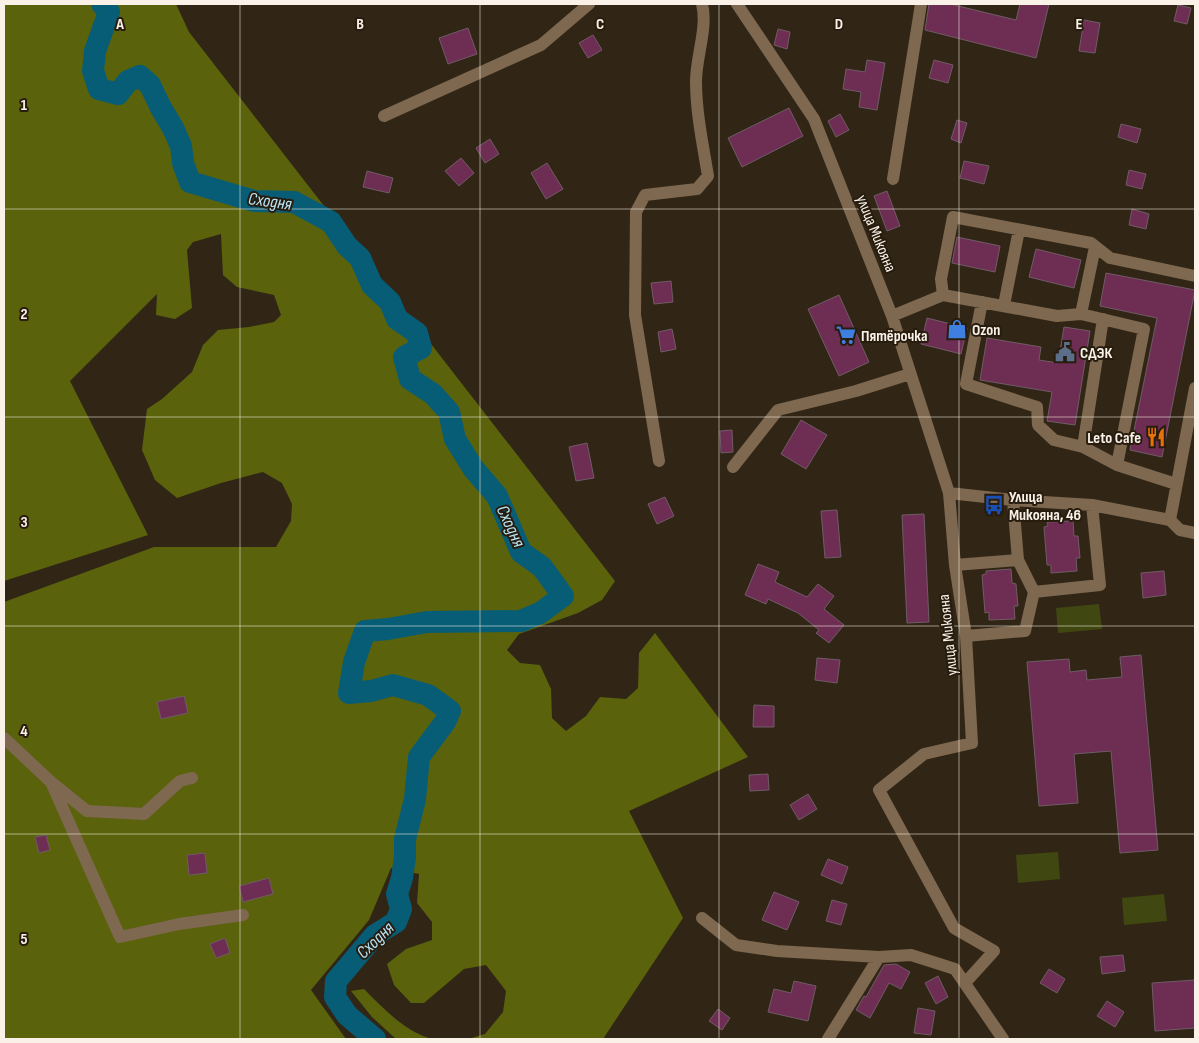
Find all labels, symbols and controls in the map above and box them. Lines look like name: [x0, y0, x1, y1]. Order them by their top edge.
text: A: [115, 15, 124, 34]
text: B: [356, 15, 364, 34]
text: C: [596, 15, 604, 34]
text: D: [835, 15, 843, 34]
text: E: [1076, 15, 1083, 34]
text: 1: [21, 96, 28, 115]
water label: Сходня: [247, 188, 293, 215]
street label: улица Микояна: [852, 192, 900, 275]
text: 2: [20, 305, 28, 324]
shop icon: Ozon: [946, 318, 968, 340]
place label: Ozon: [972, 321, 1000, 340]
supermarket icon: Пятёрочка: [835, 324, 857, 346]
place label: Пятёрочка: [861, 327, 928, 346]
public building icon: СДЭК: [1054, 341, 1076, 363]
place label: СДЭК: [1080, 344, 1112, 363]
restaurant icon: Leto Cafe: [1145, 426, 1167, 448]
place label: Leto Cafe: [1087, 429, 1141, 448]
place label: Улица Микояна, 46: [1009, 488, 1081, 525]
bus stop icon: Улица Микояна, 46: [983, 494, 1005, 516]
water label: Сходня: [492, 502, 529, 551]
text: 3: [20, 513, 28, 532]
street label: улица Микояна: [935, 593, 962, 676]
text: 4: [20, 722, 28, 741]
water label: Сходня: [352, 918, 398, 963]
text: 5: [20, 930, 28, 949]

